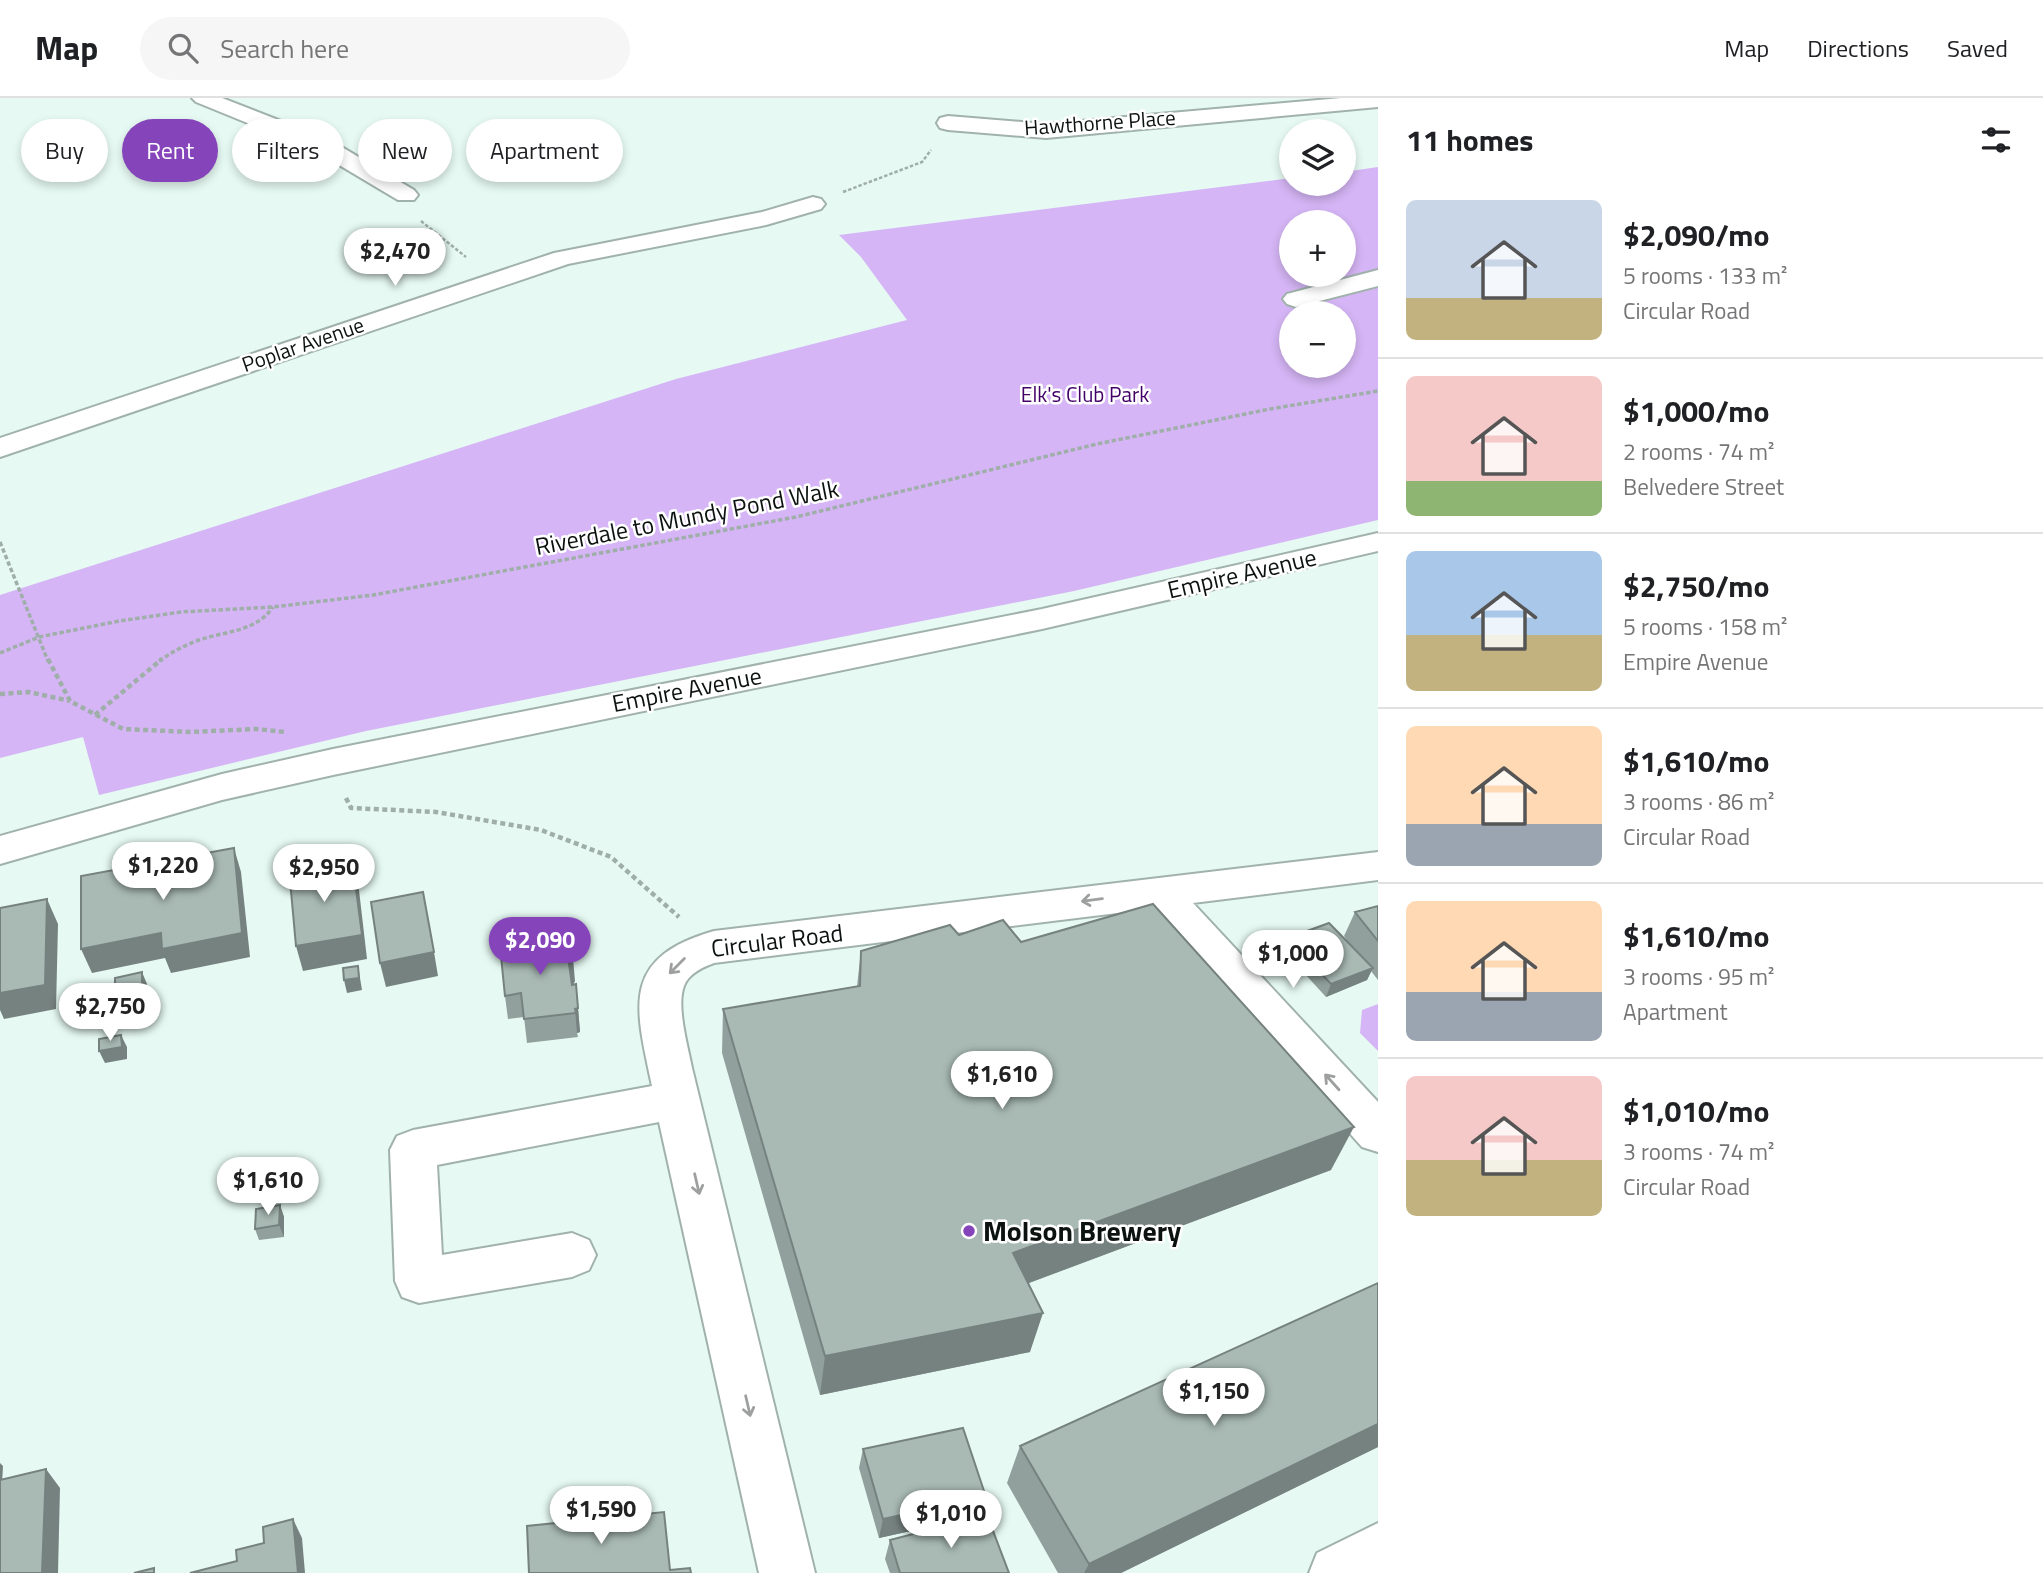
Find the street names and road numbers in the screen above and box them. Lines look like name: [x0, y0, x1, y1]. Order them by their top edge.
street label: Hawthorne Place: [1023, 101, 1177, 143]
street label: Poplar Avenue: [237, 308, 368, 380]
street label: Riverdale to Mundy Pond Walk: [532, 470, 842, 564]
street label: Empire Avenue: [1164, 538, 1320, 608]
street label: Empire Avenue: [609, 657, 765, 721]
street label: Circular Road: [709, 914, 845, 966]

